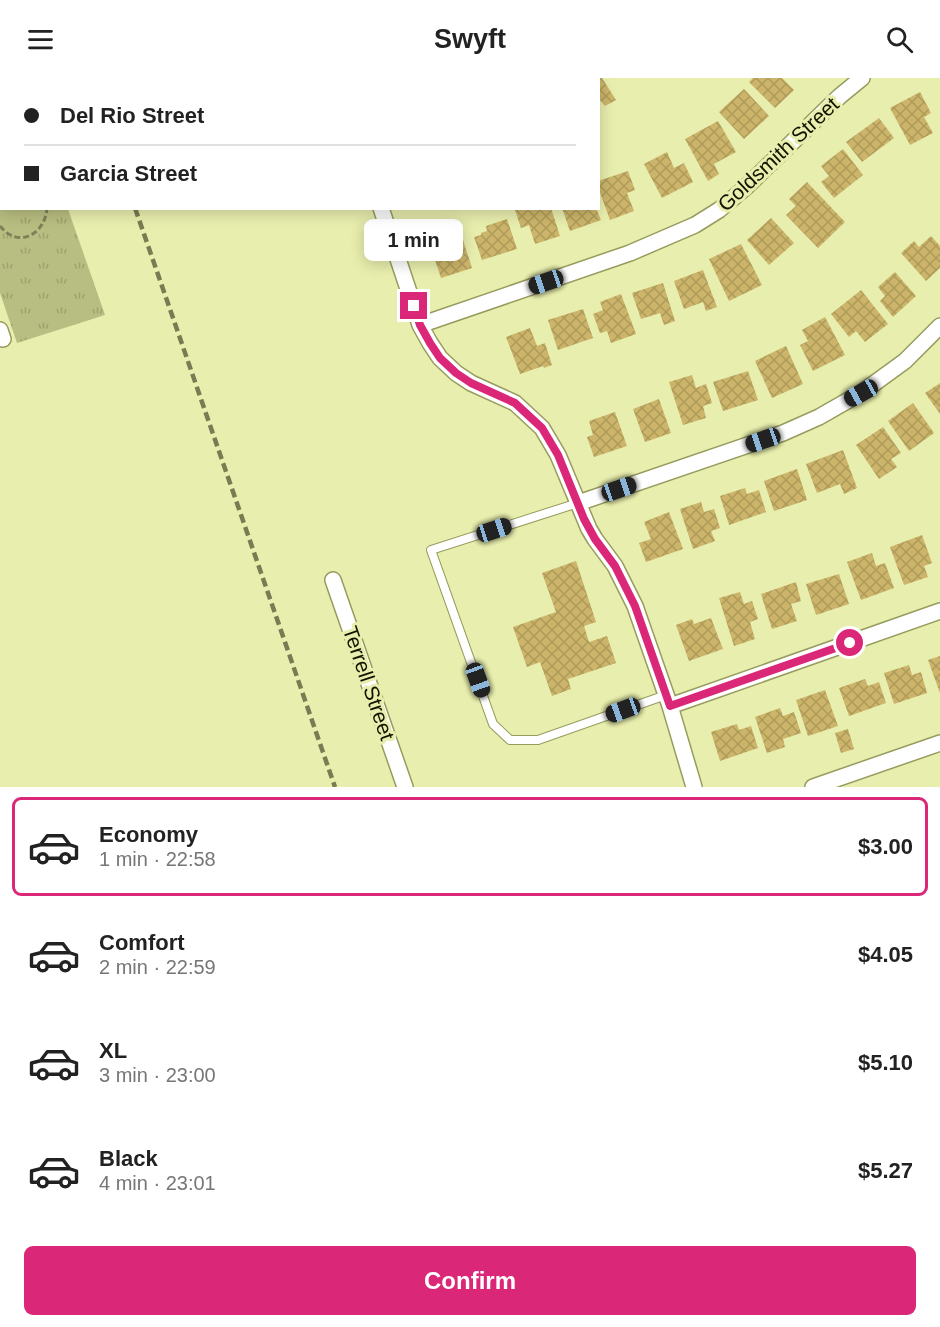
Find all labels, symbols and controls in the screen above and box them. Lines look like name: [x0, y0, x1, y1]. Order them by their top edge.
icon: menu: [24, 23, 57, 56]
icon: search: [883, 23, 916, 56]
text: Swyft: [434, 24, 506, 54]
street label: Goldsmith Street: [713, 92, 843, 216]
text: Del Rio Street: [60, 103, 204, 128]
text: Garcia Street: [60, 161, 197, 186]
callout: 1 min: [364, 219, 464, 261]
text: 1 min: [387, 229, 440, 251]
car: [526, 268, 566, 296]
route end: [400, 292, 427, 319]
car: [841, 376, 881, 410]
car: [743, 426, 783, 454]
car: [599, 475, 639, 503]
car: [474, 516, 514, 544]
street label: Terrell Street: [339, 623, 399, 743]
route start: [836, 629, 863, 656]
car: [463, 660, 493, 700]
car: [603, 695, 643, 725]
icon: car: [27, 820, 81, 874]
text: Economy: [99, 822, 198, 847]
text: $3.00: [858, 834, 913, 859]
text: 1 min · 22:58: [99, 848, 216, 870]
icon: car: [27, 928, 81, 982]
text: Comfort: [99, 930, 185, 955]
text: $4.05: [858, 942, 913, 967]
text: 2 min · 22:59: [99, 956, 216, 978]
icon: car: [27, 1036, 81, 1090]
text: XL: [99, 1038, 127, 1063]
text: $5.10: [858, 1050, 913, 1075]
text: 3 min · 23:00: [99, 1064, 216, 1086]
icon: car: [27, 1144, 81, 1198]
text: Black: [99, 1146, 158, 1171]
text: $5.27: [858, 1158, 913, 1183]
text: 4 min · 23:01: [99, 1172, 216, 1194]
button: Confirm: [24, 1246, 916, 1315]

